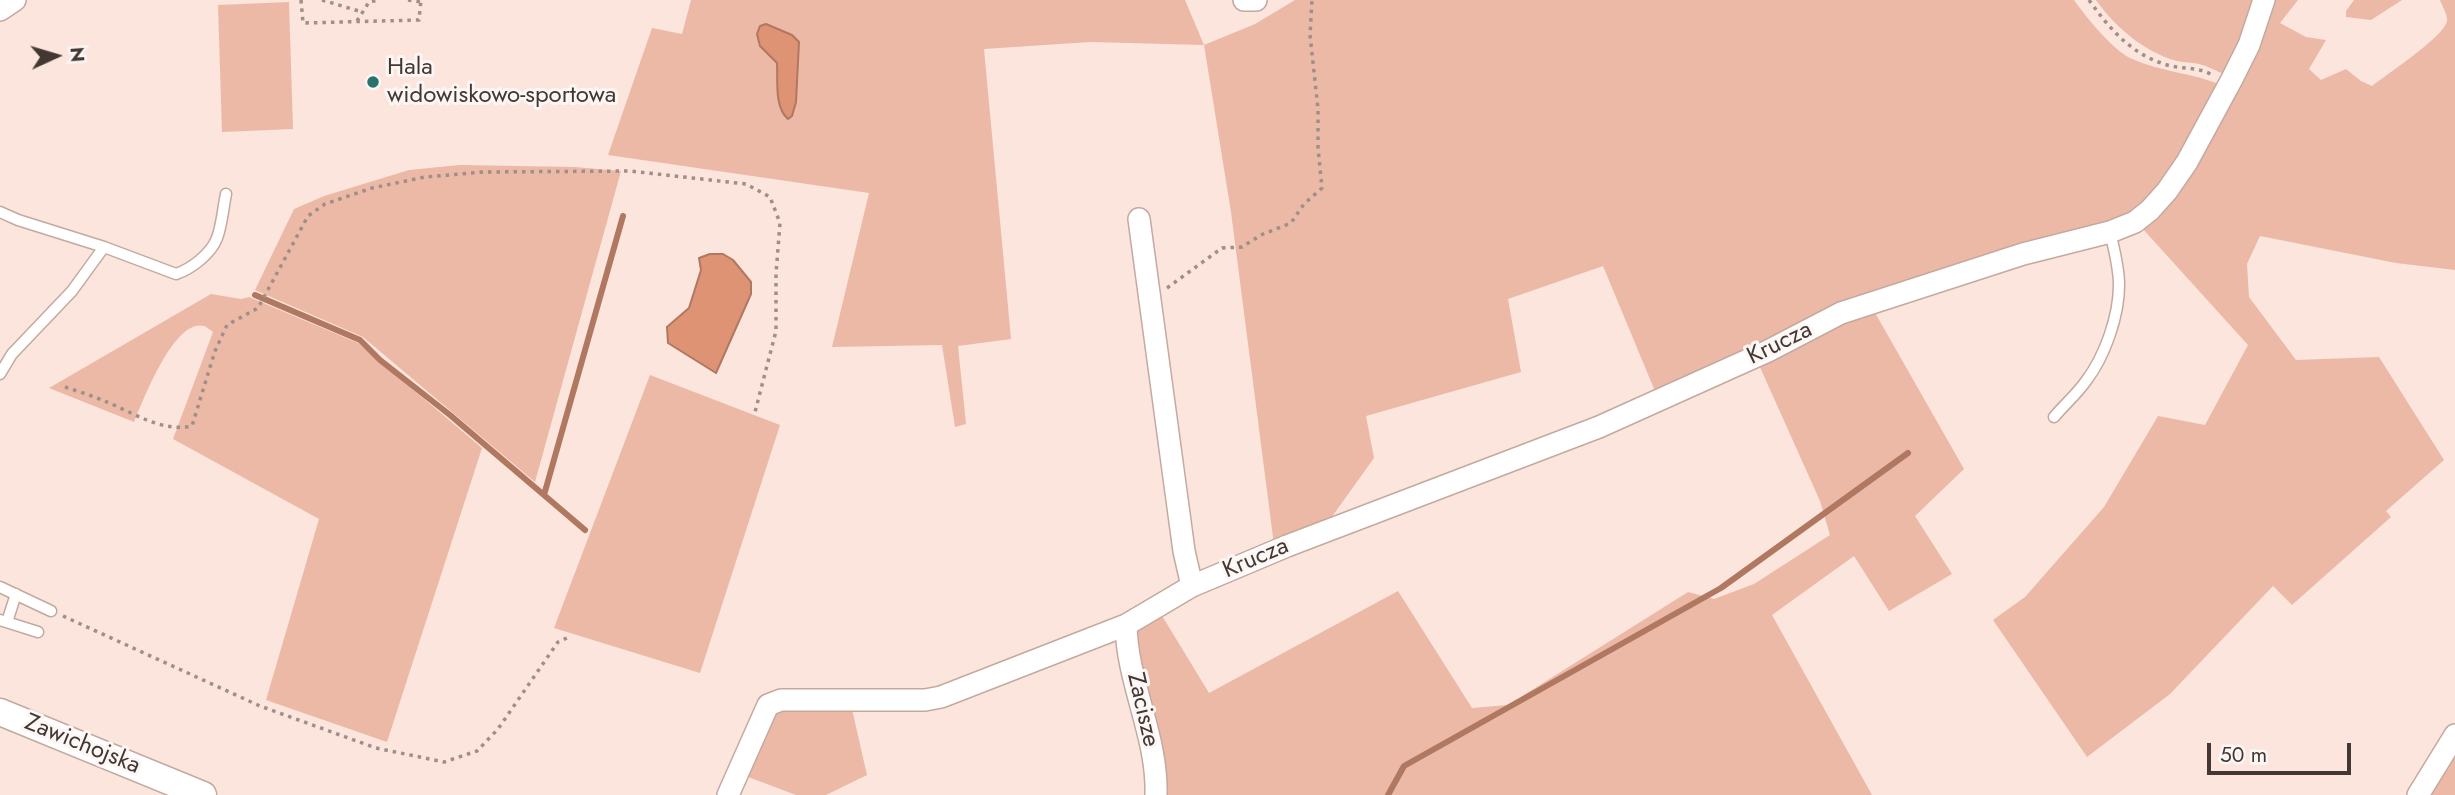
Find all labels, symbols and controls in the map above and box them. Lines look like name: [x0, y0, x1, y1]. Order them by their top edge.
north arrow: [21, 21, 91, 91]
text: N: [63, 46, 91, 63]
place label: Hala widowiskowo-sportowa: [387, 54, 616, 110]
marker: Hala widowiskowo-sportowa: [365, 74, 381, 90]
street label: Krucza: [1743, 316, 1817, 372]
street label: Krucza: [1219, 532, 1293, 586]
street label: Zacisze: [1120, 670, 1164, 750]
street label: Zawichojska: [20, 709, 144, 781]
scale bar: [2210, 728, 2354, 772]
text: 50 m: [2220, 740, 2267, 770]

